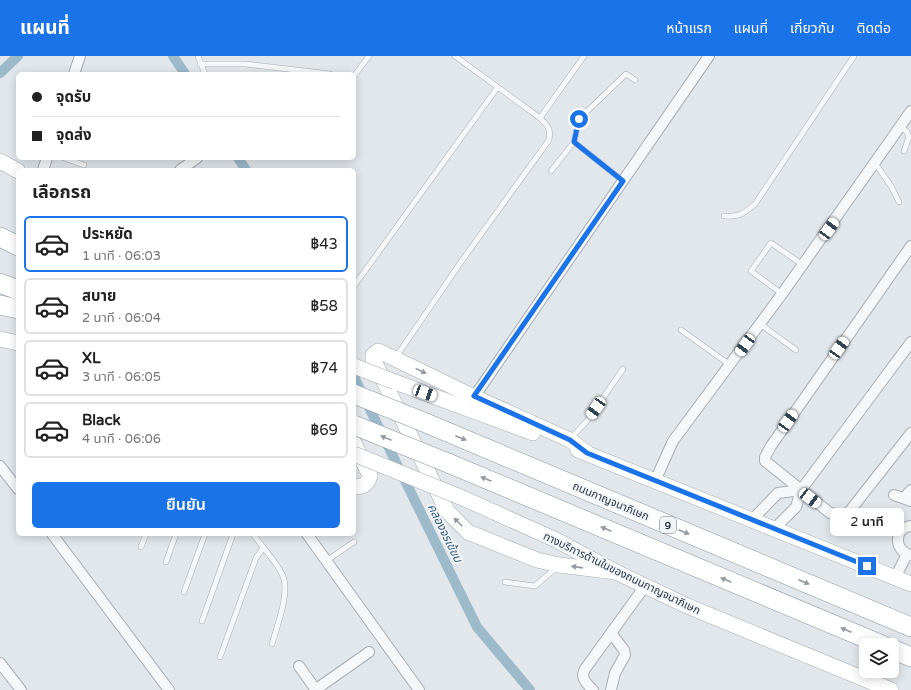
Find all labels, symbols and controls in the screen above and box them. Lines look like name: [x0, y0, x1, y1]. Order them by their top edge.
text: แผนที่: [20, 17, 70, 39]
text: หน้าแรก: [666, 20, 712, 37]
text: แผนที่: [734, 20, 768, 37]
text: เกี่ยวกับ: [790, 20, 835, 37]
text: ติดต่อ: [857, 20, 891, 37]
text: จุดรับ: [56, 88, 91, 106]
route start: [570, 110, 588, 128]
text: จุดส่ง: [56, 126, 92, 144]
text: เลือกรถ: [32, 181, 91, 203]
car: [817, 216, 841, 242]
text: ประหยัด: [82, 225, 133, 243]
icon: car: [34, 226, 70, 262]
text: ฿43: [310, 235, 338, 253]
text: 1 นาที · 06:03: [82, 248, 161, 264]
text: สบาย: [82, 287, 116, 305]
icon: car: [34, 288, 70, 324]
text: ฿58: [310, 297, 338, 315]
text: 2 นาที · 06:04: [82, 310, 161, 326]
car: [733, 332, 757, 358]
car: [827, 335, 851, 361]
text: XL: [82, 349, 101, 367]
icon: car: [34, 350, 70, 386]
text: ฿74: [310, 359, 338, 377]
one-way arrow: [415, 368, 426, 374]
text: 3 นาที · 06:05: [82, 369, 161, 385]
car: [412, 383, 438, 403]
car: [584, 395, 608, 421]
car: [776, 408, 800, 434]
text: Black: [82, 411, 121, 429]
icon: car: [34, 412, 70, 448]
text: ฿69: [310, 421, 338, 439]
text: 4 นาที · 06:06: [82, 431, 161, 447]
one-way arrow: [380, 434, 392, 440]
one-way arrow: [456, 435, 468, 441]
one-way arrow: [481, 476, 492, 482]
street label: ถนนกาญจนาภิเษก: [571, 480, 651, 523]
button: ยืนยัน: [32, 482, 340, 528]
car: [797, 486, 823, 510]
water label: คลองจรเข้ขบ: [425, 501, 466, 565]
callout: 2 นาที: [830, 508, 904, 536]
text: 2 นาที: [850, 514, 884, 530]
one-way arrow: [453, 517, 463, 527]
road number: 9: [660, 517, 676, 533]
one-way arrow: [600, 526, 612, 532]
one-way arrow: [679, 529, 691, 535]
street label: ทางบริการด้านในของถนนกาญจนาภิเษก: [541, 530, 702, 617]
route end: [858, 557, 876, 575]
one-way arrow: [571, 564, 584, 570]
one-way arrow: [720, 576, 732, 582]
one-way arrow: [799, 580, 811, 586]
one-way arrow: [840, 627, 852, 633]
map controls: [859, 638, 899, 678]
button: layers: [859, 638, 899, 678]

